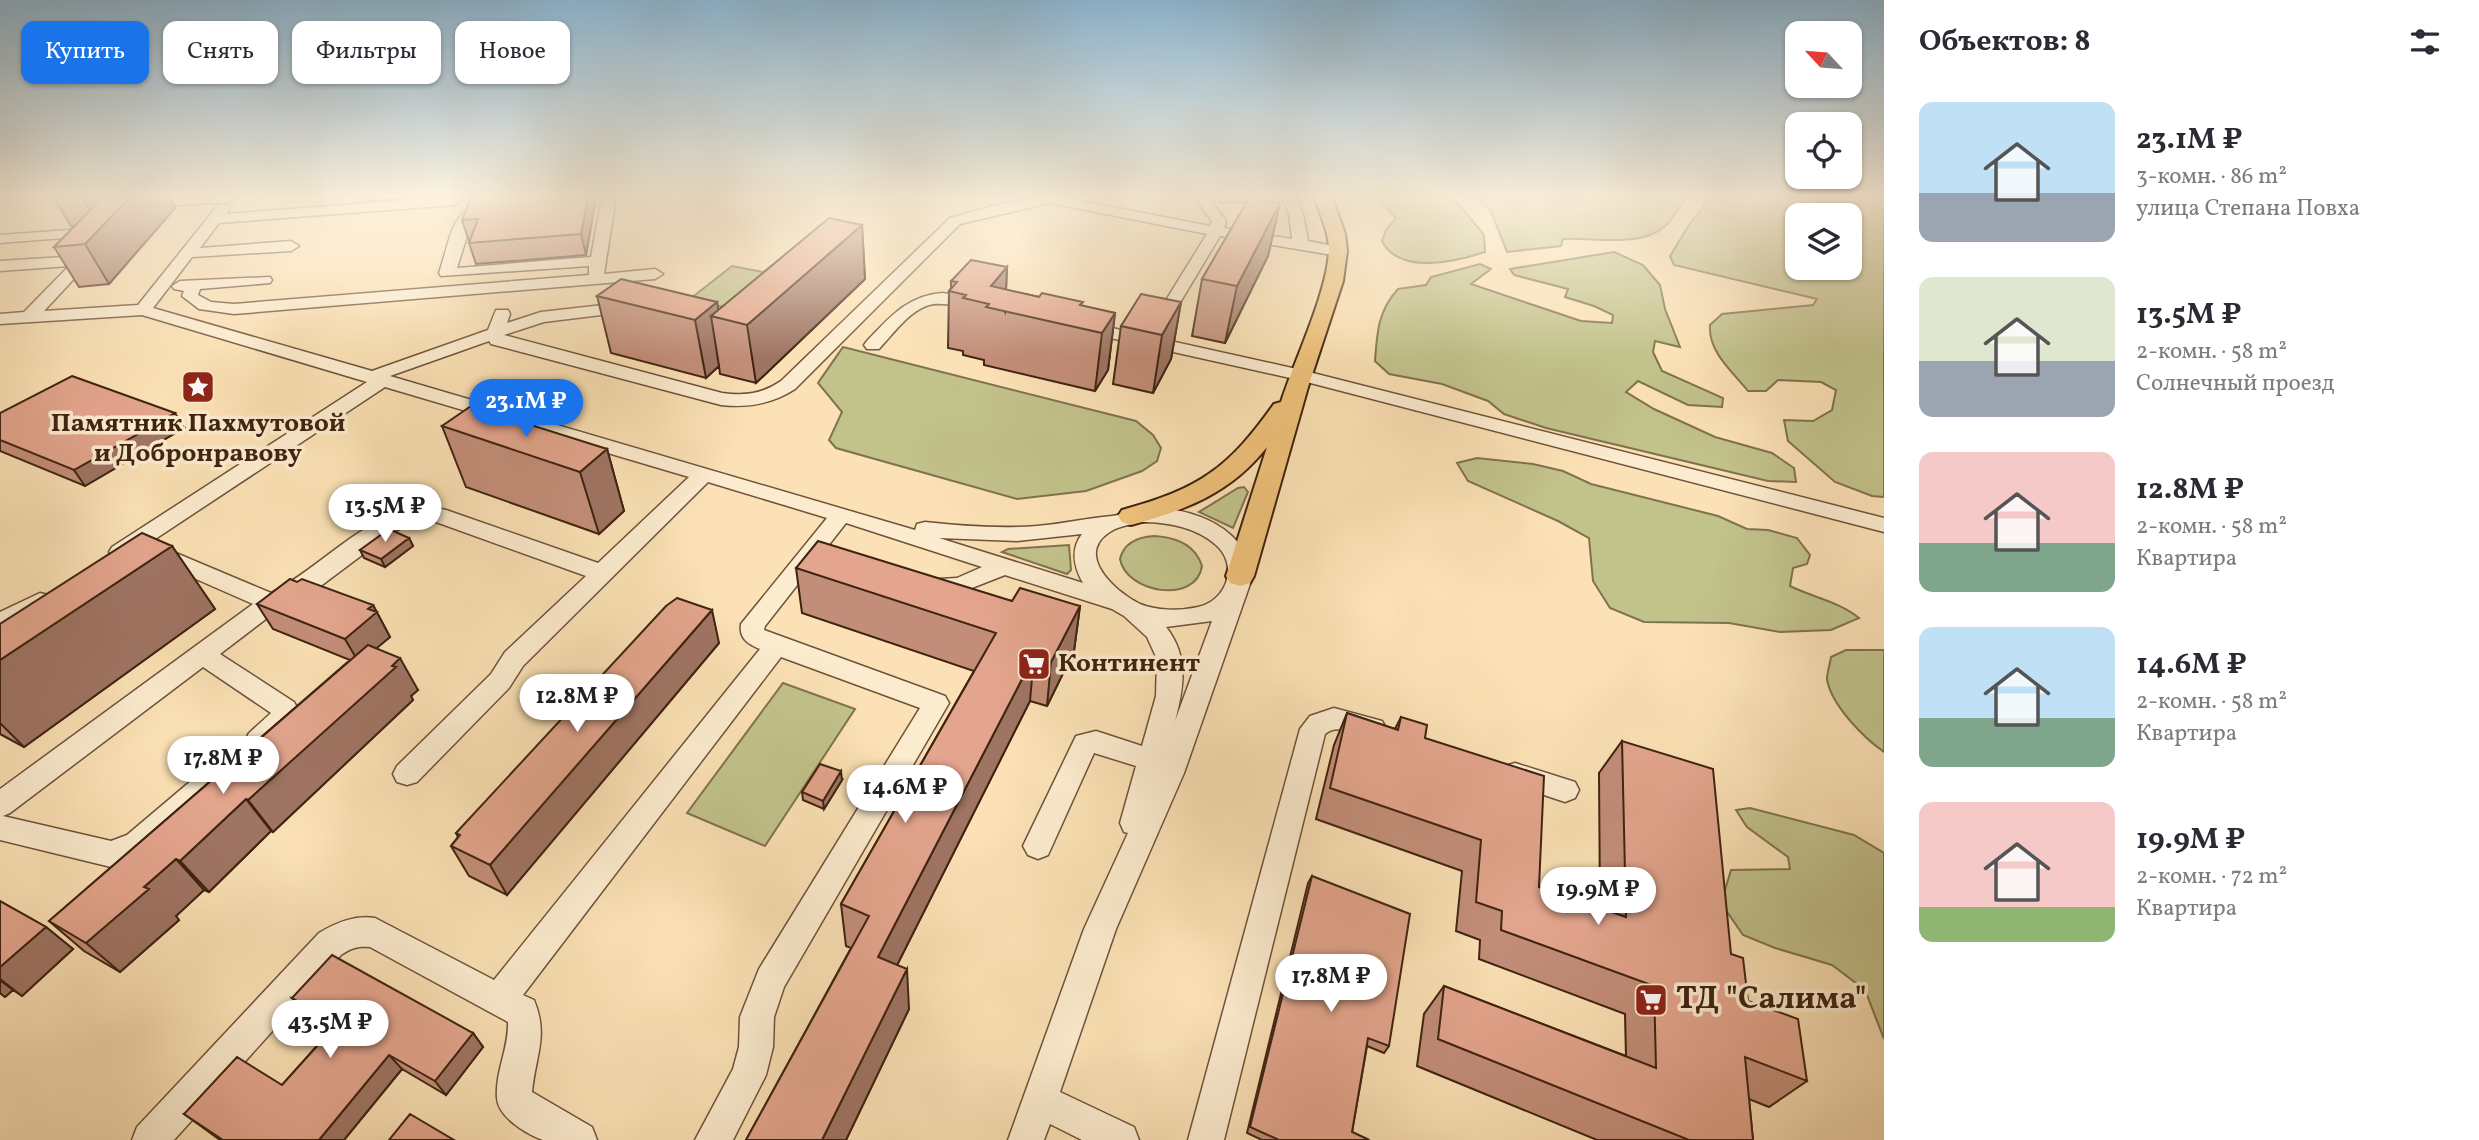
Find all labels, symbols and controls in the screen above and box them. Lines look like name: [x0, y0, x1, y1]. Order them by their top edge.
chip: Купить: [21, 21, 149, 84]
chip: Снять: [163, 21, 278, 84]
chip: Фильтры: [292, 21, 441, 84]
chip: Новое: [455, 21, 570, 84]
north arrow: [1785, 21, 1862, 98]
map controls: [1785, 21, 1862, 280]
text: Объектов: 8: [1919, 21, 2091, 63]
icon: filters: [2406, 23, 2444, 61]
button: locate: [1785, 112, 1862, 189]
text: 23.1M ₽: [2136, 119, 2243, 161]
icon: home: [1975, 130, 2059, 214]
text: 3-комн. · 86 m²: [2136, 161, 2287, 193]
text: улица Степана Повха: [2136, 193, 2360, 225]
button: layers: [1785, 203, 1862, 280]
text: 13.5M ₽: [2136, 294, 2242, 336]
icon: home: [1975, 305, 2059, 389]
text: 2-комн. · 58 m²: [2136, 336, 2287, 368]
place icon: Памятник Пахмутовой и Добронравову: [179, 368, 217, 406]
text: Солнечный проезд: [2136, 368, 2335, 400]
pin: 23.1M ₽: [461, 380, 591, 439]
text: 23.1M ₽: [485, 386, 567, 418]
place label: Памятник Пахмутовой и Добронравову: [51, 406, 345, 472]
text: 12.8M ₽: [2136, 469, 2244, 511]
icon: home: [1975, 480, 2059, 564]
pin: 13.5M ₽: [320, 484, 450, 544]
text: 13.5M ₽: [345, 491, 425, 523]
text: 2-комн. · 58 m²: [2136, 511, 2287, 543]
text: Квартира: [2136, 543, 2237, 575]
text: 14.6M ₽: [2136, 644, 2247, 686]
supermarket icon: Континент: [1015, 645, 1053, 683]
place label: Континент: [1058, 646, 1201, 682]
icon: home: [1975, 655, 2059, 739]
pin: 12.8M ₽: [512, 674, 642, 734]
text: 12.8M ₽: [536, 681, 618, 713]
text: 2-комн. · 58 m²: [2136, 686, 2287, 718]
text: Квартира: [2136, 718, 2237, 750]
pin: 17.8M ₽: [158, 736, 288, 796]
text: 17.8M ₽: [183, 743, 263, 775]
pin: 14.6M ₽: [840, 766, 970, 825]
text: 14.6M ₽: [863, 772, 947, 804]
text: 19.9M ₽: [2136, 819, 2245, 861]
icon: home: [1975, 830, 2059, 914]
text: 2-комн. · 72 m²: [2136, 861, 2287, 893]
pin: 19.9M ₽: [1533, 867, 1663, 927]
text: 19.9M ₽: [1556, 874, 1640, 906]
text: Квартира: [2136, 893, 2237, 925]
pin: 17.8M ₽: [1266, 954, 1396, 1014]
text: 17.8M ₽: [1291, 961, 1371, 993]
place label: ТД "Салима": [1676, 978, 1867, 1022]
supermarket icon: ТД "Салима": [1632, 981, 1670, 1019]
pin: 43.5M ₽: [265, 1000, 395, 1060]
text: 43.5M ₽: [288, 1007, 372, 1039]

